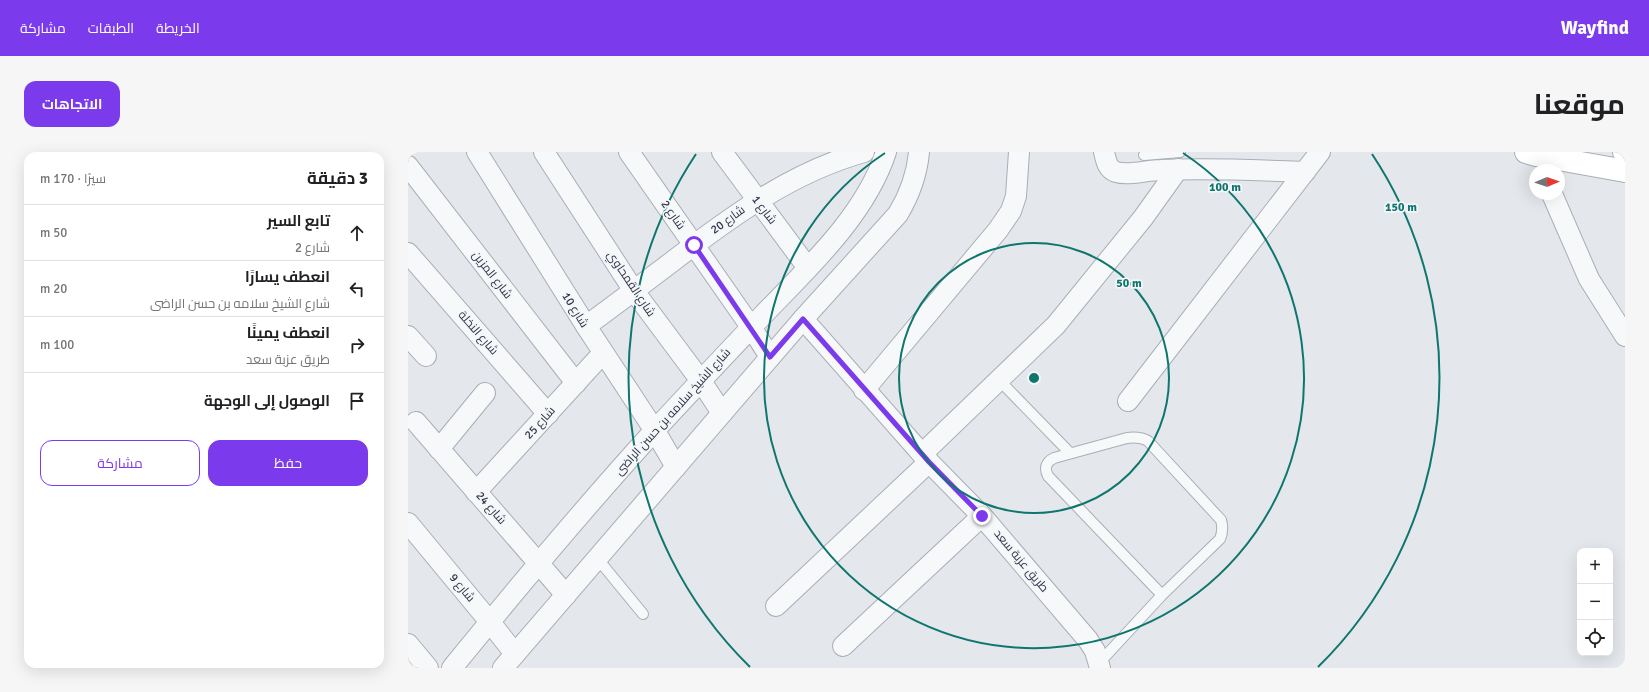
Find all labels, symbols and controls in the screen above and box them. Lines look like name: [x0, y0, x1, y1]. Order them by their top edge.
text: Wayfind: [1561, 16, 1629, 40]
text: مشاركة: [20, 20, 66, 37]
text: الطبقات: [88, 20, 134, 37]
text: الخريطة: [156, 20, 200, 37]
button: الاتجاهات: [24, 81, 120, 127]
text: موقعنا: [1534, 88, 1625, 122]
north arrow: [1529, 164, 1565, 200]
text: 3 دقيقة: [307, 168, 368, 189]
text: سيرًا · 170 m: [40, 171, 106, 187]
text: 100 m: [1209, 180, 1241, 195]
street label: شارع 1: [748, 193, 780, 227]
street label: شارع 2: [658, 197, 688, 233]
text: 150 m: [1385, 200, 1417, 215]
street label: شارع 20: [708, 202, 748, 237]
text: تابع السير: [267, 212, 330, 230]
icon: ahead: [346, 222, 368, 244]
text: 50 m: [40, 225, 67, 241]
route start: [685, 236, 703, 254]
text: شارع 2: [295, 240, 330, 256]
street label: شارع المزين: [469, 248, 515, 302]
street label: شارع القمحاوي: [602, 248, 659, 321]
text: انعطف يسارًا: [245, 268, 330, 286]
text: 50 m: [1116, 276, 1142, 291]
icon: left: [346, 278, 368, 300]
text: 20 m: [40, 281, 67, 297]
street label: شارع 10: [558, 290, 592, 331]
text: شارع الشيخ سلامه بن حسن الراضى: [150, 296, 330, 312]
street label: شارع النخلة: [455, 308, 501, 358]
text: انعطف يمينًا: [247, 324, 330, 342]
icon: right: [346, 334, 368, 356]
text: 100 m: [40, 337, 74, 353]
street label: شارع الشيخ سلامه بن حسن الراضى: [612, 345, 734, 479]
text: طريق عزبة سعد: [246, 352, 330, 368]
centre of rings: [1027, 371, 1041, 385]
icon: arrive: [346, 390, 368, 412]
text: الوصول إلى الوجهة: [204, 392, 330, 410]
street label: شارع 25: [521, 403, 559, 442]
button: مشاركة: [40, 440, 200, 486]
button: حفظ: [208, 440, 368, 486]
street label: شارع 24: [473, 488, 509, 528]
route end: [973, 507, 991, 525]
street label: طريق عزبة سعد: [990, 526, 1052, 596]
map controls: [1577, 548, 1613, 656]
button: +: [1577, 548, 1613, 584]
street label: شارع 9: [446, 571, 478, 605]
button: −: [1577, 584, 1613, 620]
button: locate: [1577, 620, 1613, 656]

